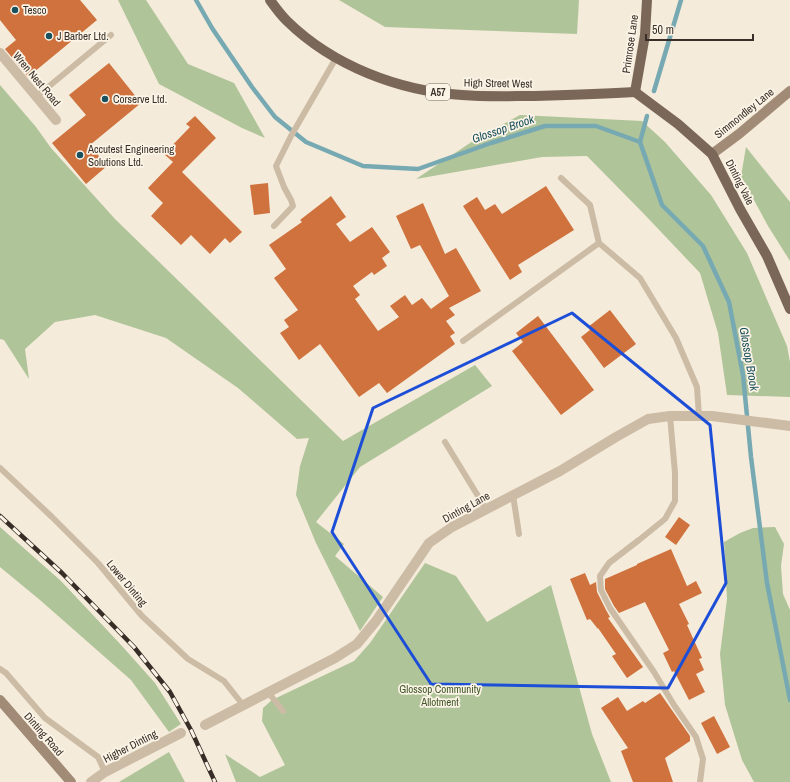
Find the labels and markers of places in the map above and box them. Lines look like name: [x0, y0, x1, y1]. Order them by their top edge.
place label: Tesco: [23, 3, 47, 17]
marker: Tesco: [10, 5, 20, 15]
place label: J Barber Ltd.: [57, 29, 109, 43]
marker: J Barber Ltd.: [44, 31, 54, 41]
place label: Corserve Ltd.: [113, 92, 167, 106]
marker: Corserve Ltd.: [100, 94, 110, 104]
place label: Accutest Engineering Solutions Ltd.: [87, 142, 174, 169]
marker: Accutest Engineering Solutions Ltd.: [75, 150, 85, 160]

